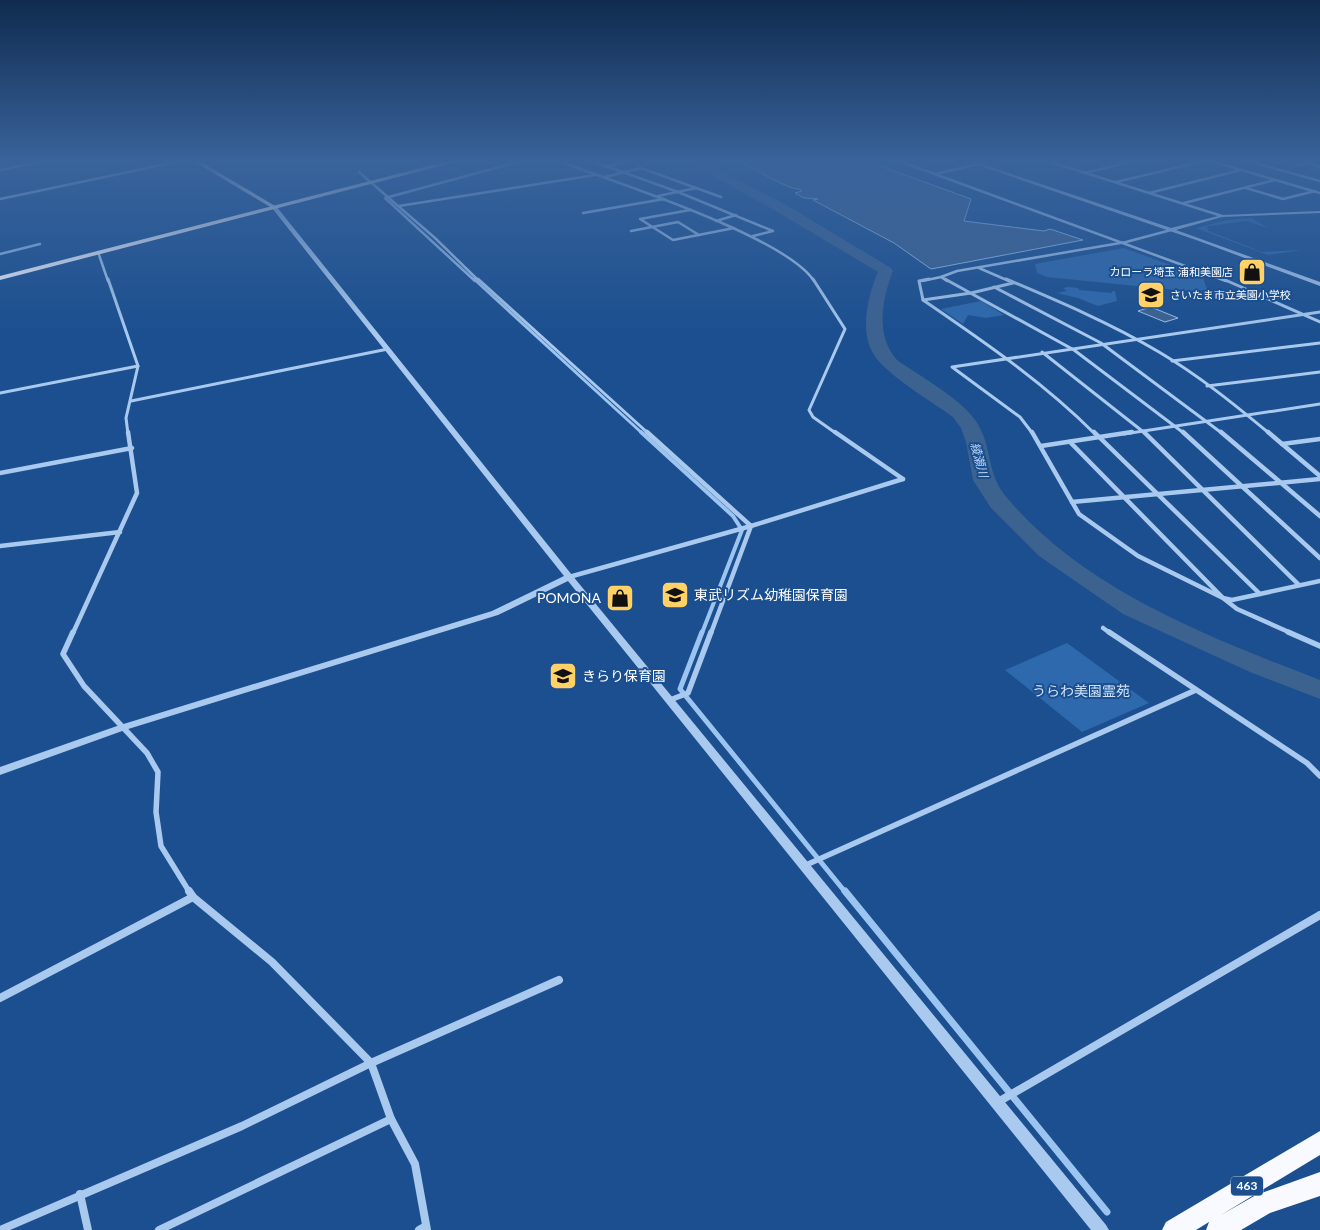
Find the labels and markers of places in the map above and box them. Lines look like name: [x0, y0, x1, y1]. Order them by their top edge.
shop icon: カローラ埼玉 浦和美園店: [1237, 257, 1267, 287]
place label: カローラ埼玉 浦和美園店: [1109, 265, 1233, 278]
school or university icon: さいたま市立美園小学校: [1136, 280, 1166, 310]
place label: さいたま市立美園小学校: [1170, 288, 1291, 301]
school or university icon: 東武リズム幼稚園保育園: [660, 580, 690, 610]
shop icon: POMONA: [605, 583, 635, 613]
place label: 東武リズム幼稚園保育園: [694, 586, 848, 603]
place label: POMONA: [537, 589, 602, 606]
school or university icon: きらり保育園: [548, 661, 578, 691]
place label: きらり保育園: [582, 667, 666, 684]

